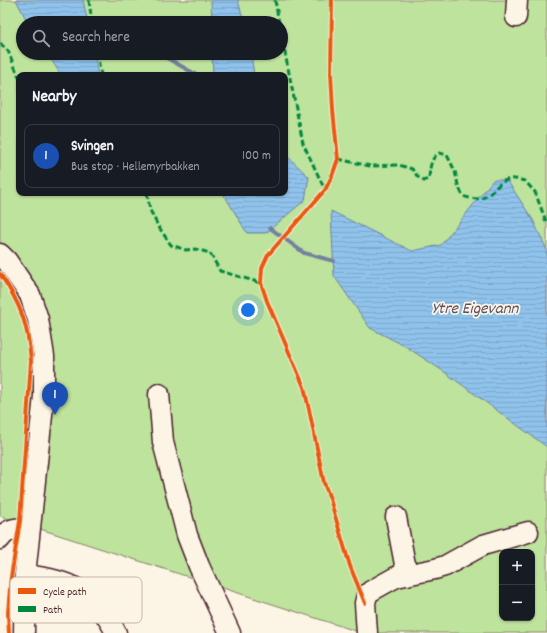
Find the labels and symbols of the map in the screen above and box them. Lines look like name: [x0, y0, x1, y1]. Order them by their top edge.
water label: Ytre Eigevann: [432, 298, 519, 322]
your location: [238, 300, 258, 320]
pin: 1: [42, 382, 68, 415]
legend: [10, 577, 142, 623]
text: Cycle path: [43, 585, 87, 601]
text: Path: [43, 603, 62, 619]

